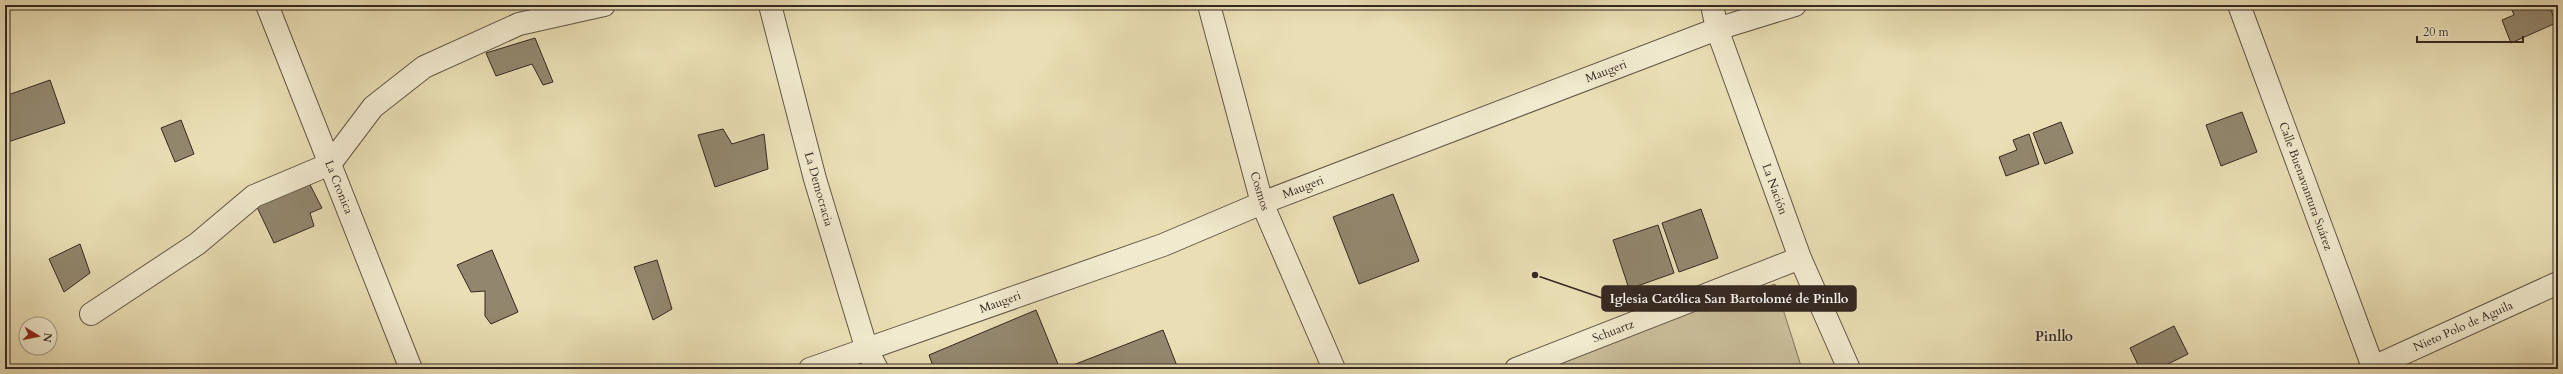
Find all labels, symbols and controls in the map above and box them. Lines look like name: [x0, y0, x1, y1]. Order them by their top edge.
scale bar: [2417, 18, 2523, 44]
text: 20 m: [2423, 24, 2450, 40]
street label: Maugeri: [1583, 56, 1630, 86]
street label: Calle Buenavantura Suárez: [2275, 120, 2337, 253]
street label: La Democracia: [801, 150, 837, 229]
street label: La Cronica: [321, 158, 357, 217]
street label: La Nación: [1758, 161, 1792, 217]
street label: Cosmos: [1246, 169, 1274, 213]
street label: Maugeri: [1280, 172, 1327, 202]
callout: Iglesia Católica San Bartolomé de Pinllo: [1602, 286, 1856, 311]
street label: Maugeri: [977, 287, 1024, 317]
text: Iglesia Católica San Bartolomé de Pinllo: [1610, 290, 1849, 308]
street label: Nieto Polo de Aguila: [2411, 297, 2516, 355]
north arrow: [18, 316, 58, 356]
street label: Schuartz: [1590, 316, 1637, 346]
district label: Pinllo: [2035, 327, 2073, 346]
text: N: [39, 332, 56, 344]

